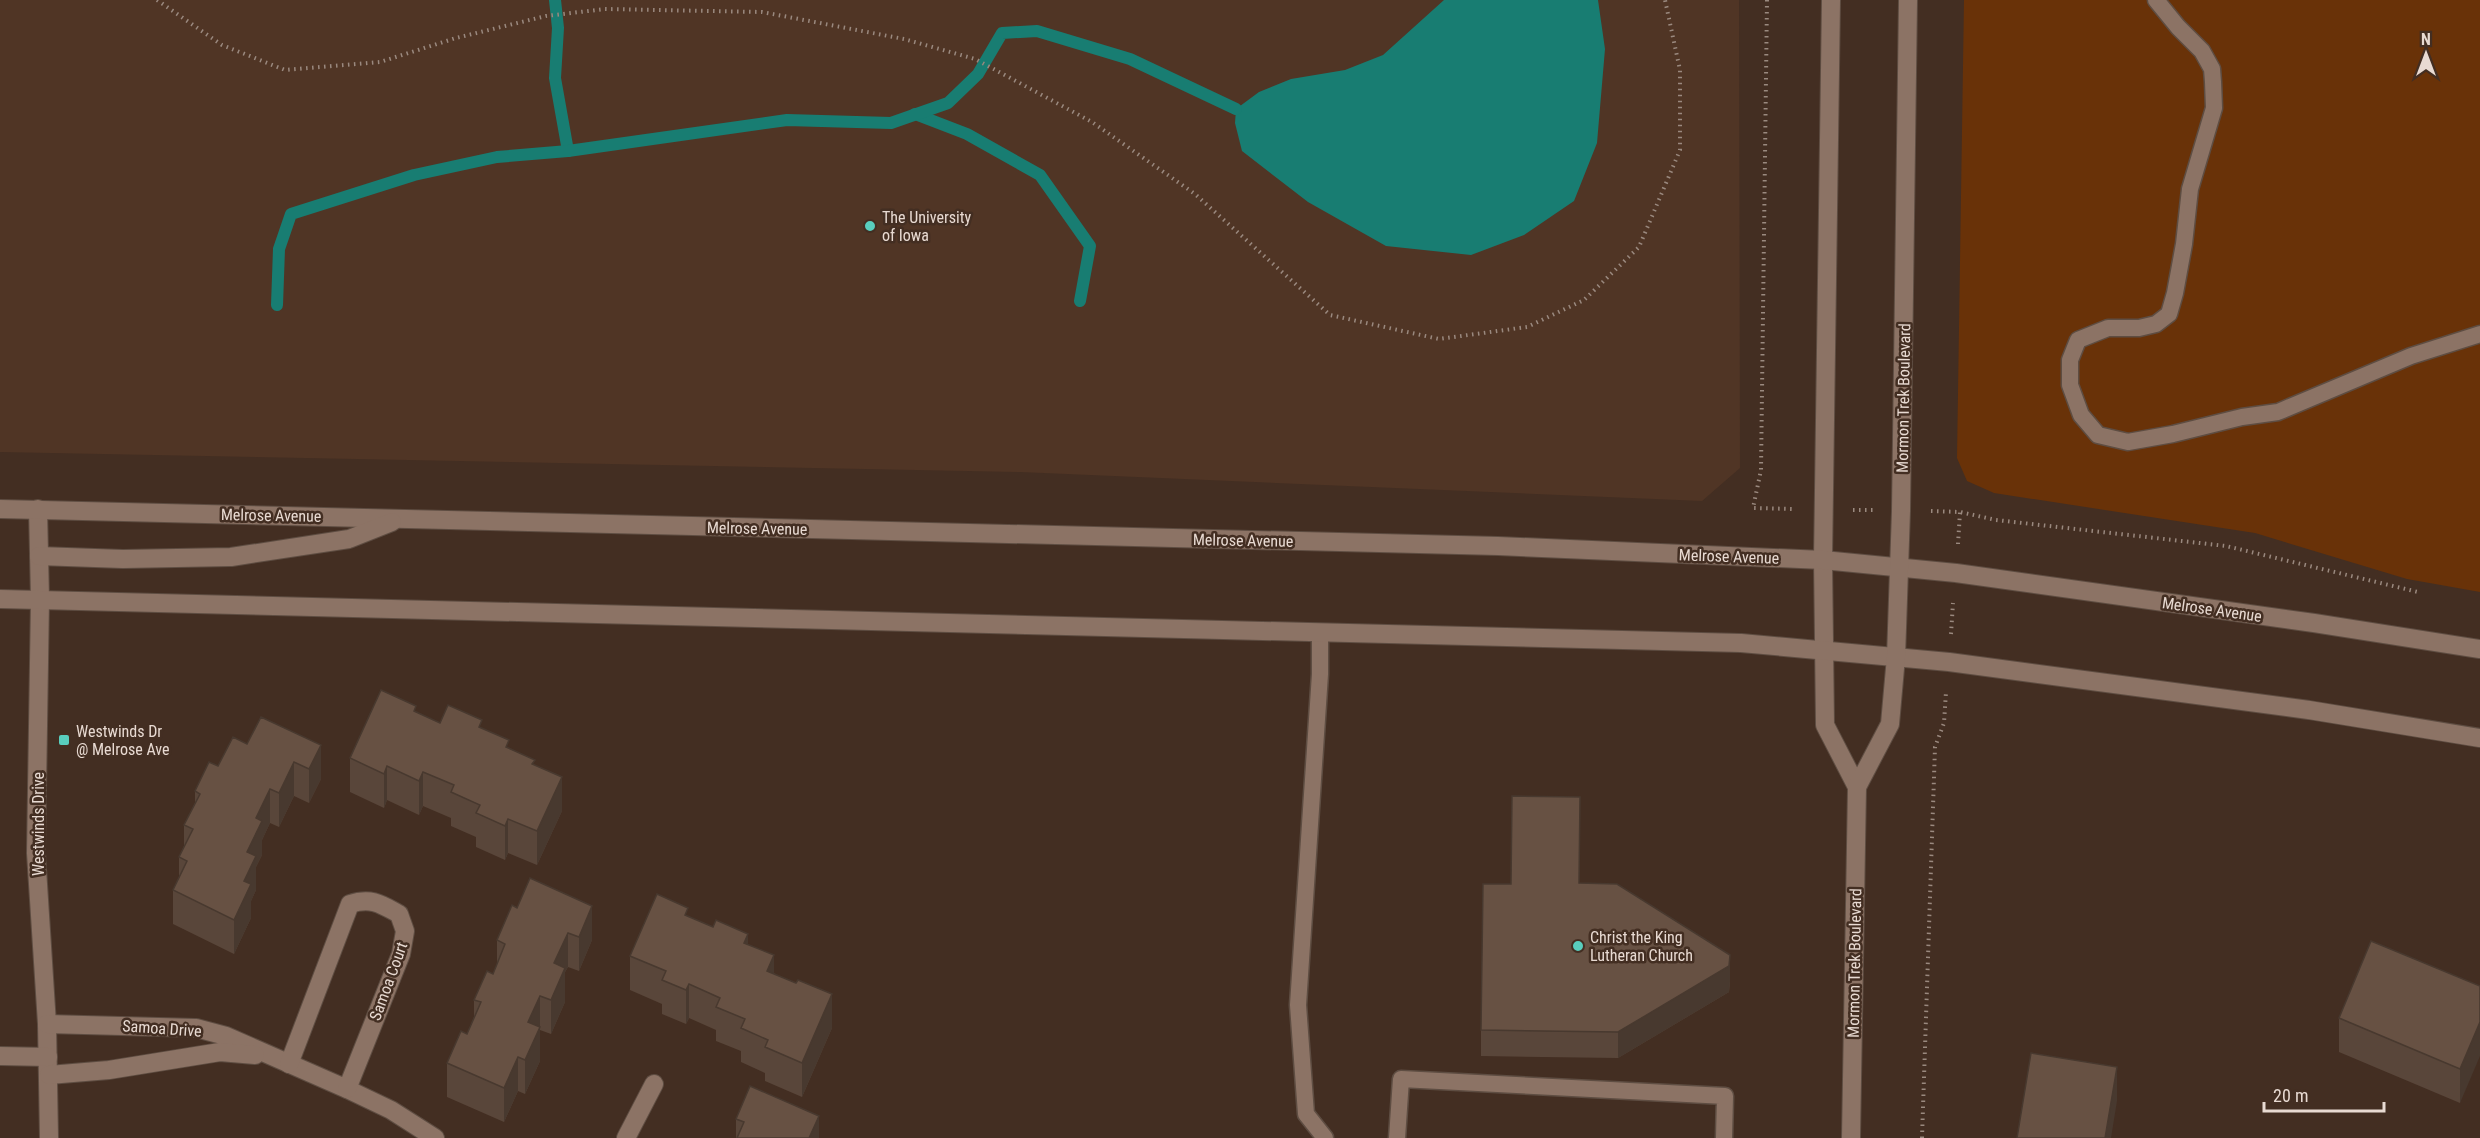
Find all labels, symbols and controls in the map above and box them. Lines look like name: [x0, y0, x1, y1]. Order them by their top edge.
north arrow: [2396, 24, 2456, 84]
text: N: [2421, 30, 2431, 49]
place label: The University of Iowa: [882, 208, 971, 245]
marker: The University of Iowa: [863, 219, 877, 233]
street label: Mormon Trek Boulevard: [1893, 323, 1914, 473]
street label: Melrose Avenue: [221, 505, 321, 526]
street label: Melrose Avenue: [707, 518, 807, 539]
street label: Melrose Avenue: [1193, 530, 1293, 551]
street label: Melrose Avenue: [1678, 545, 1780, 568]
street label: Melrose Avenue: [2161, 593, 2263, 626]
place label: Westwinds Dr @ Melrose Ave: [76, 722, 170, 759]
marker: Westwinds Dr @ Melrose Ave: [57, 733, 71, 747]
street label: Westwinds Drive: [29, 772, 48, 876]
street label: Mormon Trek Boulevard: [1844, 888, 1865, 1038]
place label: Christ the King Lutheran Church: [1590, 928, 1693, 965]
street label: Samoa Court: [365, 939, 412, 1023]
marker: Christ the King Lutheran Church: [1571, 939, 1585, 953]
street label: Samoa Drive: [122, 1016, 202, 1041]
scale bar: [2264, 1075, 2384, 1113]
text: 20 m: [2273, 1085, 2308, 1106]

